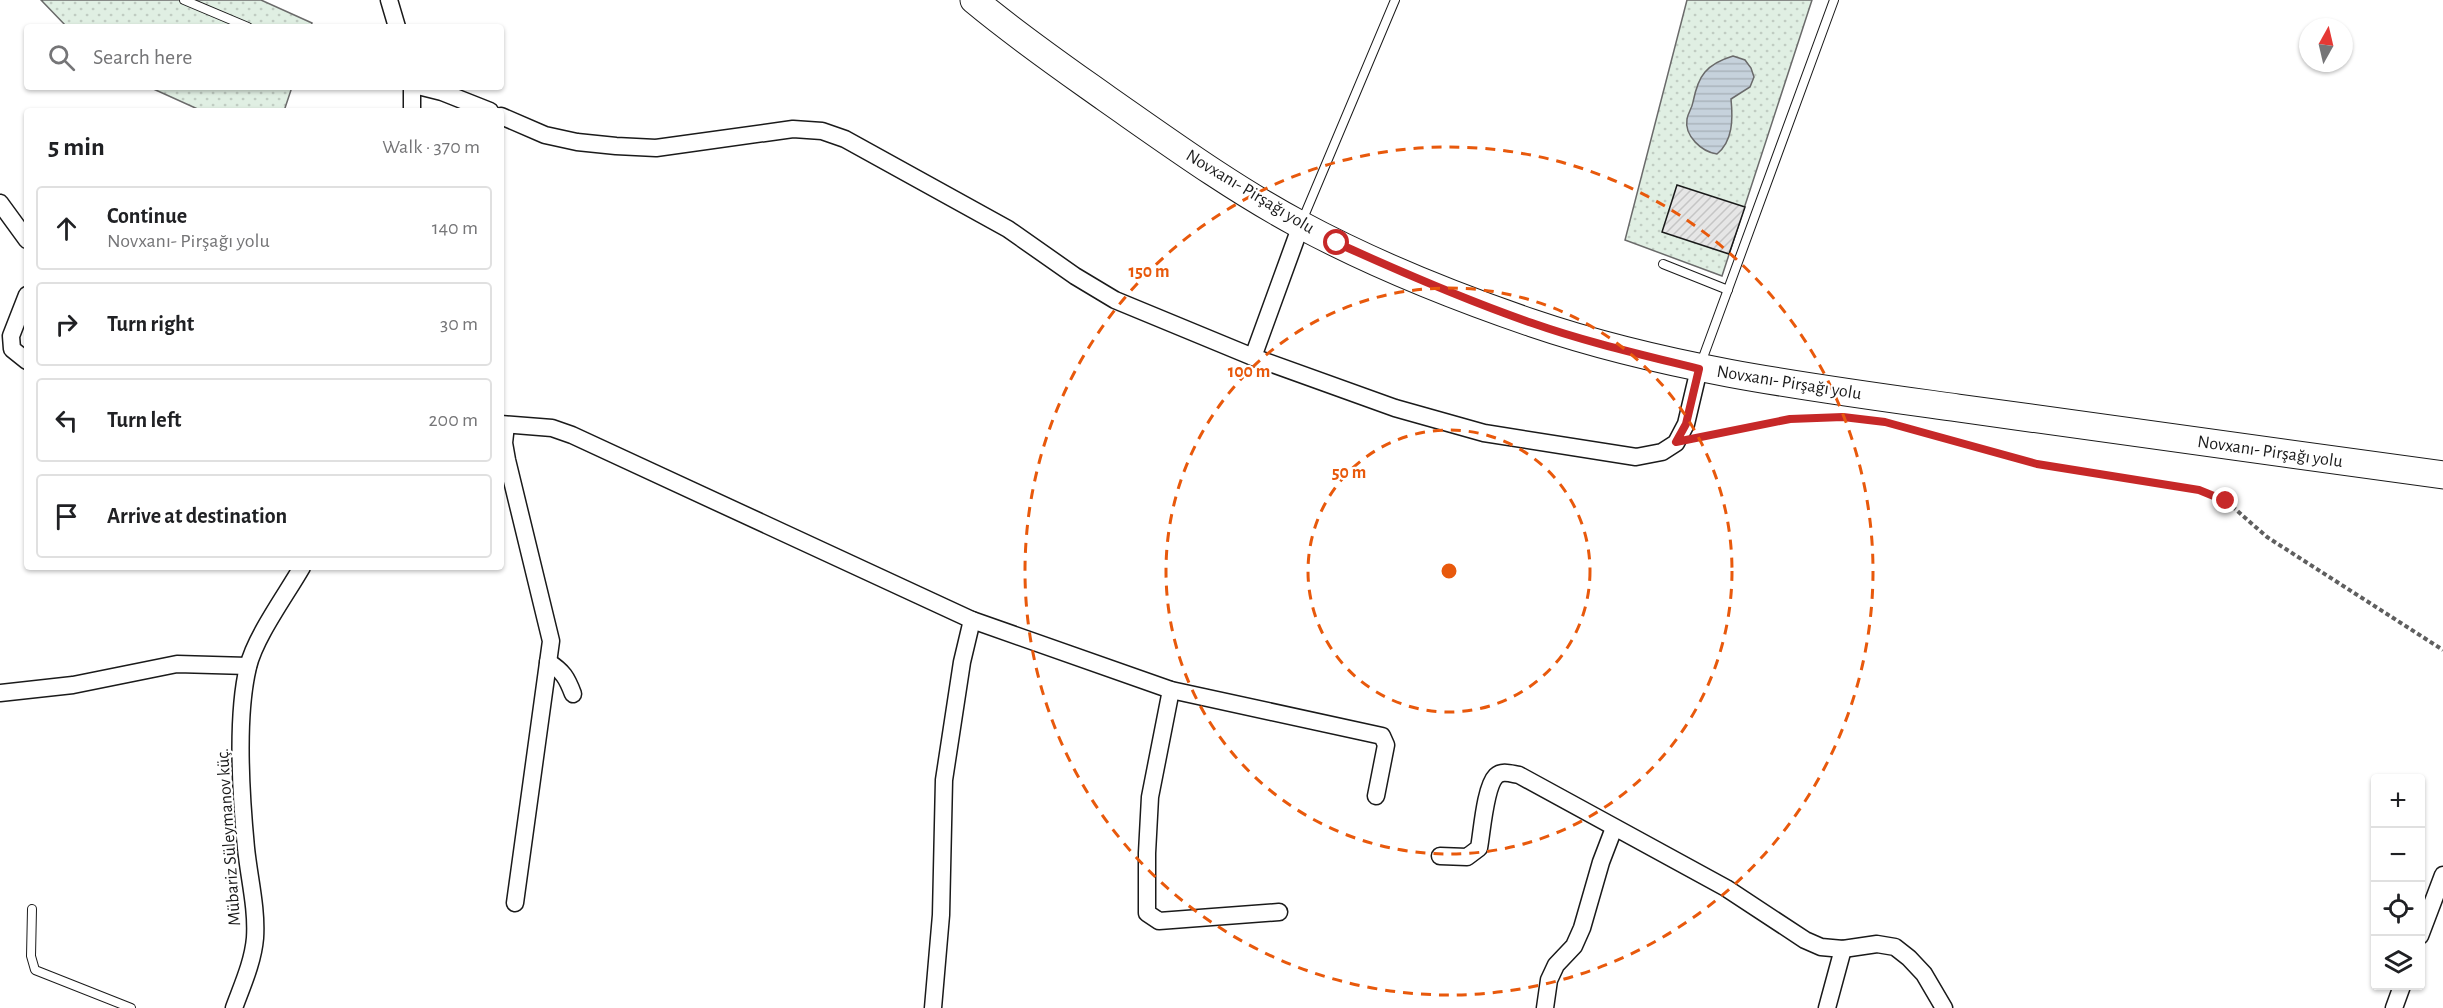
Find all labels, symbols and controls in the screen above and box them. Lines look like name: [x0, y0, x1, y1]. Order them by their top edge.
north arrow: [2299, 18, 2353, 72]
search box: [24, 24, 504, 90]
icon: search: [45, 41, 78, 74]
text: Search here: [93, 46, 192, 68]
text: 5 min: [48, 134, 105, 160]
text: Walk · 370 m: [382, 137, 480, 157]
street label: Novxanı- Pirşağı yolu: [1183, 147, 1317, 237]
text: Continue: [107, 205, 187, 227]
icon: ahead: [50, 212, 83, 245]
text: 140 m: [432, 218, 478, 238]
route start: [1323, 229, 1349, 255]
text: Novxanı- Pirşağı yolu: [107, 231, 270, 251]
text: 150 m: [1129, 263, 1169, 281]
icon: right: [50, 308, 83, 341]
text: Turn right: [107, 313, 194, 335]
text: 30 m: [440, 314, 478, 334]
text: 100 m: [1228, 363, 1270, 381]
street label: Novxanı- Pirşağı yolu: [1715, 363, 1863, 403]
icon: left: [50, 404, 83, 437]
text: Turn left: [107, 409, 181, 431]
text: 200 m: [428, 410, 478, 430]
street label: Novxanı- Pirşağı yolu: [2196, 433, 2344, 471]
text: 50 m: [1332, 464, 1366, 482]
route end: [2212, 487, 2238, 513]
icon: arrive: [50, 500, 83, 533]
text: Arrive at destination: [107, 505, 287, 527]
centre of rings: [1439, 561, 1459, 581]
street label: Mübariz Süleymanov küç.: [214, 748, 244, 926]
map controls: [2371, 774, 2425, 990]
button: +: [2371, 774, 2425, 828]
button: −: [2371, 828, 2425, 882]
button: locate: [2371, 882, 2425, 936]
button: layers: [2371, 936, 2425, 990]

